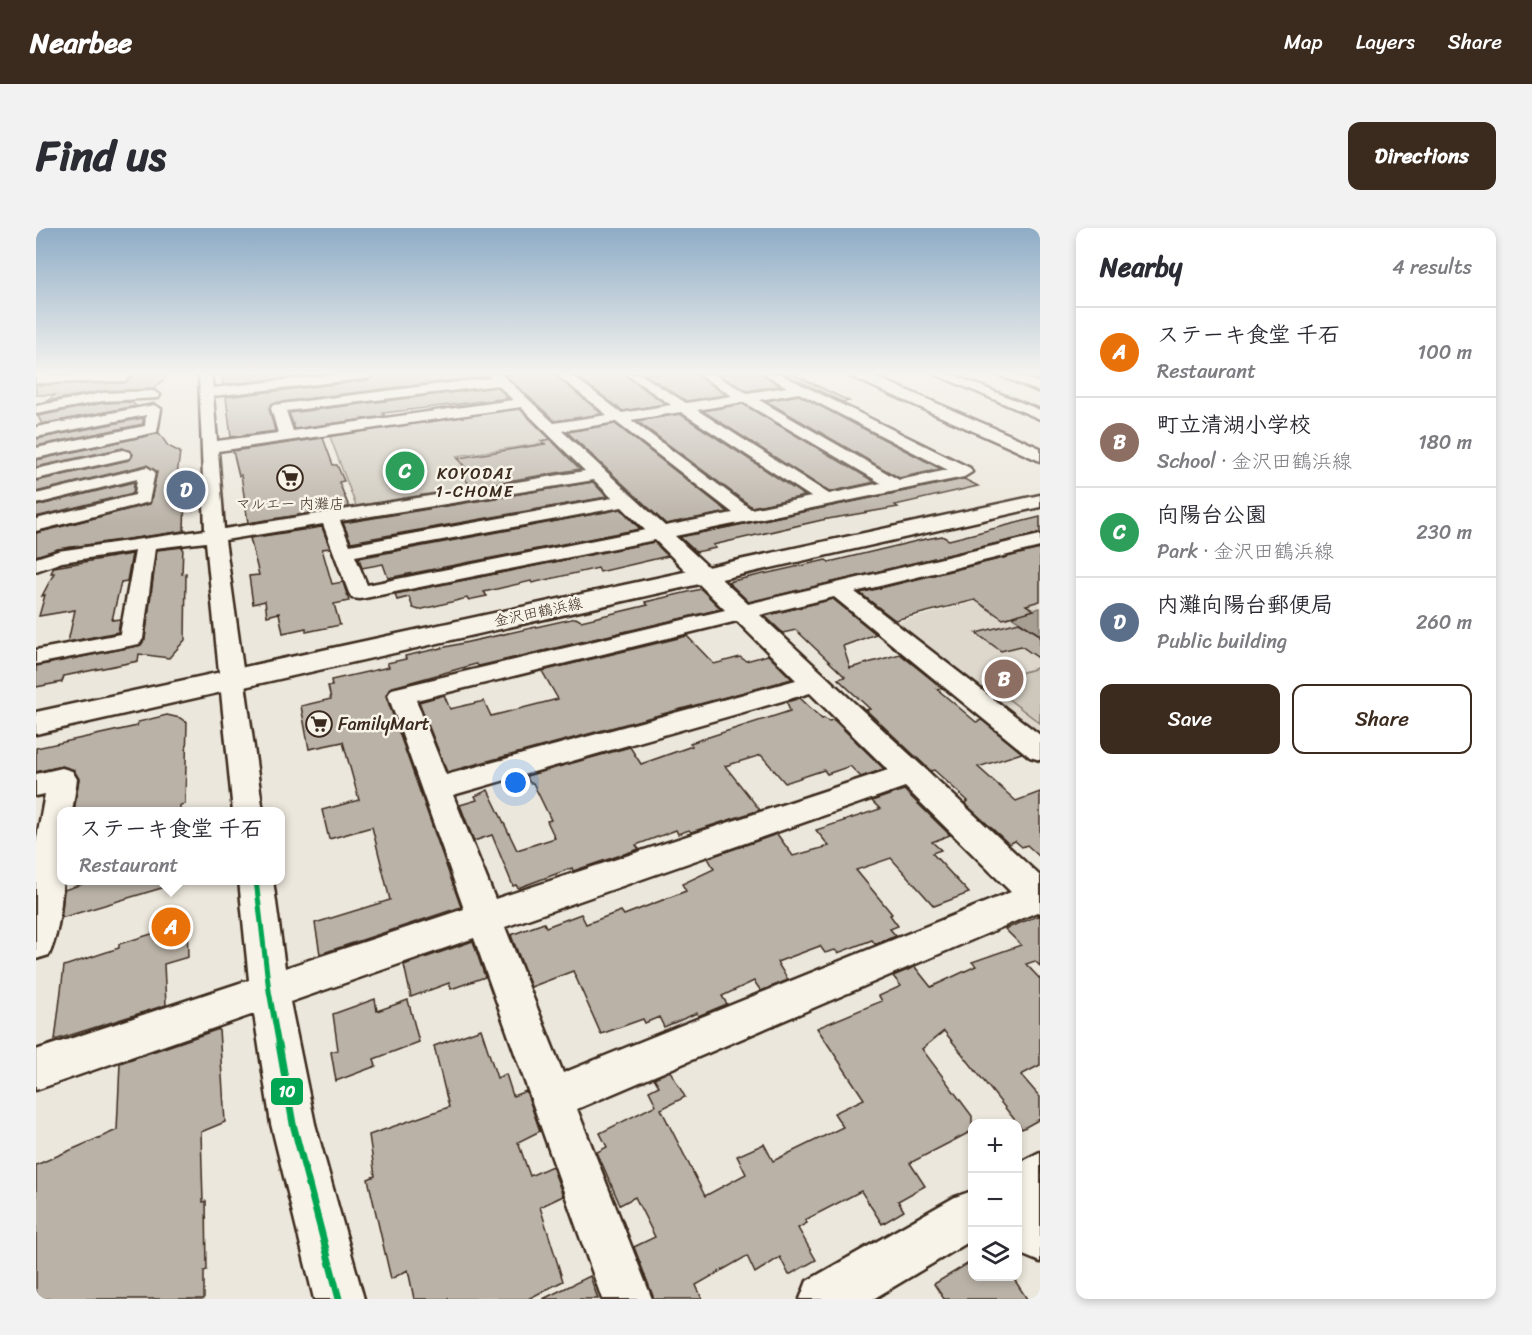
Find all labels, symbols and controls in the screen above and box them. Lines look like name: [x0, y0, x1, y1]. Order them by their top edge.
text: Nearbee: [30, 18, 132, 67]
text: Map: [1284, 23, 1323, 61]
text: Layers: [1356, 23, 1415, 61]
text: Share: [1448, 23, 1502, 61]
text: Find us: [36, 119, 166, 193]
button: Directions: [1348, 122, 1496, 190]
text: Nearby: [1100, 244, 1182, 290]
text: 4 results: [1392, 250, 1472, 285]
text: ステーキ食堂 千石: [1157, 315, 1340, 354]
text: A: [1113, 335, 1126, 370]
text: 100 m: [1418, 335, 1472, 370]
text: Restaurant: [1157, 354, 1256, 389]
text: 町立清湖小学校: [1157, 405, 1311, 444]
text: B: [1113, 425, 1126, 460]
text: 180 m: [1418, 425, 1472, 460]
text: School · 金沢田鶴浜線: [1157, 444, 1352, 479]
pin: C: [386, 448, 424, 494]
district label: KOYODAI 1-CHOME: [436, 459, 514, 506]
supermarket icon: マルエー 内灘店: [275, 463, 305, 493]
pin: D: [166, 468, 206, 512]
place label: マルエー 内灘店: [236, 491, 344, 517]
text: 向陽台公園: [1157, 495, 1267, 534]
text: C: [1113, 515, 1126, 550]
text: 230 m: [1416, 515, 1472, 550]
text: Park · 金沢田鶴浜線: [1157, 534, 1334, 569]
text: 内灘向陽台郵便局: [1157, 585, 1333, 624]
street label: 金沢田鶴浜線: [491, 590, 585, 634]
text: D: [1114, 605, 1125, 640]
text: 260 m: [1416, 605, 1472, 640]
text: Public building: [1157, 624, 1287, 659]
pin: B: [984, 656, 1024, 702]
button: Save: [1100, 684, 1280, 754]
button: Share: [1292, 684, 1472, 754]
place label: FamilyMart: [338, 708, 430, 740]
supermarket icon: FamilyMart: [304, 709, 334, 739]
your location: [501, 768, 530, 797]
popup: [57, 807, 285, 885]
text: ステーキ食堂 千石: [79, 809, 263, 848]
text: Restaurant: [79, 848, 178, 883]
pin: A: [152, 904, 190, 950]
line badge: 10: [270, 1077, 304, 1106]
text: 10: [279, 1077, 295, 1106]
map controls: [968, 1119, 1022, 1281]
button: +: [968, 1119, 1022, 1173]
button: −: [968, 1173, 1022, 1227]
button: layers: [968, 1227, 1022, 1281]

